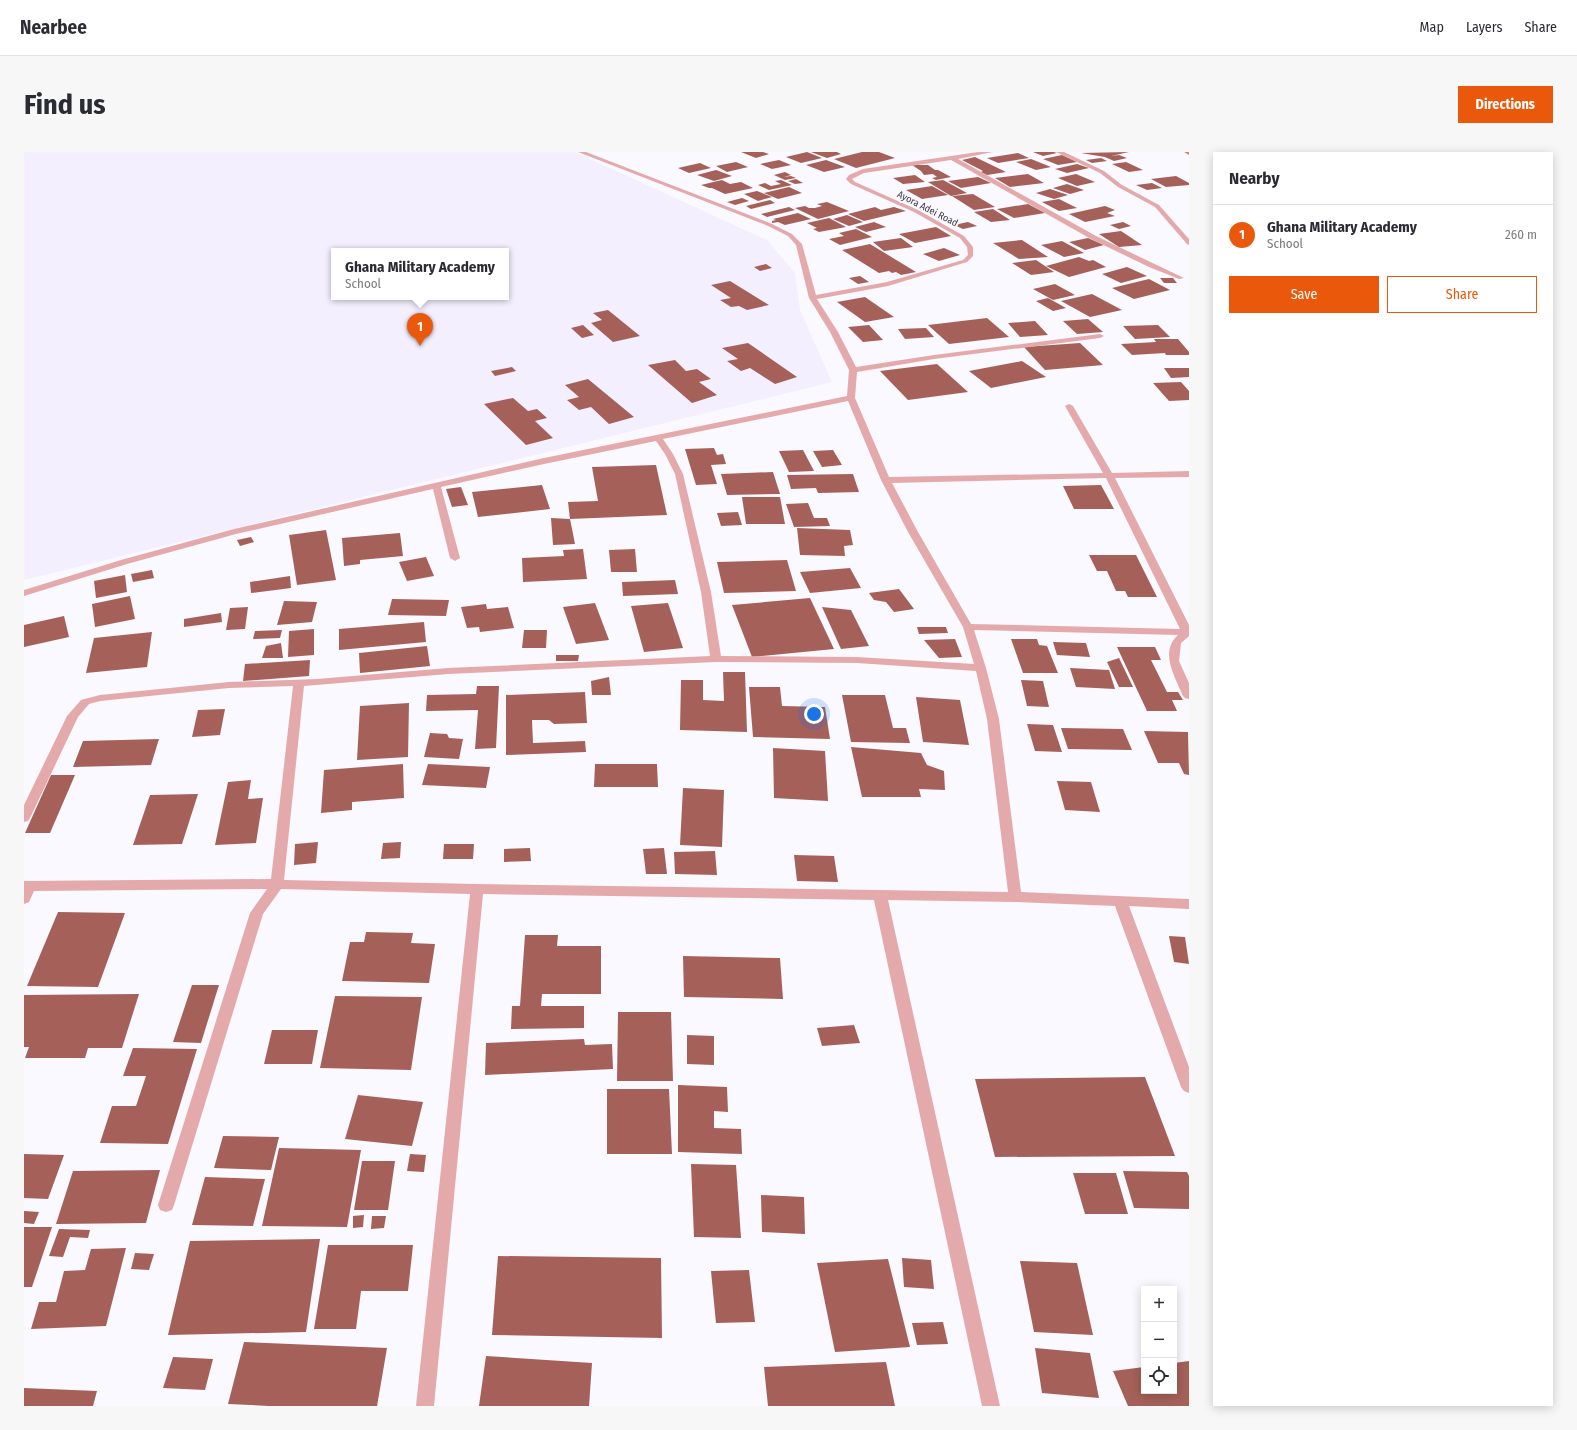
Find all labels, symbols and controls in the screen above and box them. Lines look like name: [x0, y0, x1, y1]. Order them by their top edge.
text: Nearbee: [20, 16, 87, 39]
text: Map: [1420, 19, 1444, 36]
text: Layers: [1466, 19, 1502, 36]
text: Share: [1524, 19, 1557, 36]
button: Directions: [1458, 86, 1553, 123]
text: Find us: [24, 88, 106, 121]
text: Nearby: [1229, 168, 1280, 189]
street label: Ayora Adei Road: [895, 188, 960, 229]
text: Ghana Military Academy: [1267, 218, 1417, 236]
text: 1: [1239, 227, 1245, 242]
text: 260 m: [1505, 227, 1537, 242]
text: School: [1267, 236, 1303, 251]
popup: [331, 248, 509, 300]
text: Ghana Military Academy: [345, 258, 495, 276]
text: School: [345, 276, 381, 291]
button: Save: [1229, 276, 1379, 313]
button: Share: [1387, 276, 1537, 313]
pin: 1: [407, 313, 433, 346]
your location: [804, 704, 824, 724]
map controls: [1141, 1286, 1177, 1394]
button: +: [1141, 1286, 1177, 1322]
button: −: [1141, 1322, 1177, 1358]
button: locate: [1141, 1358, 1177, 1394]

